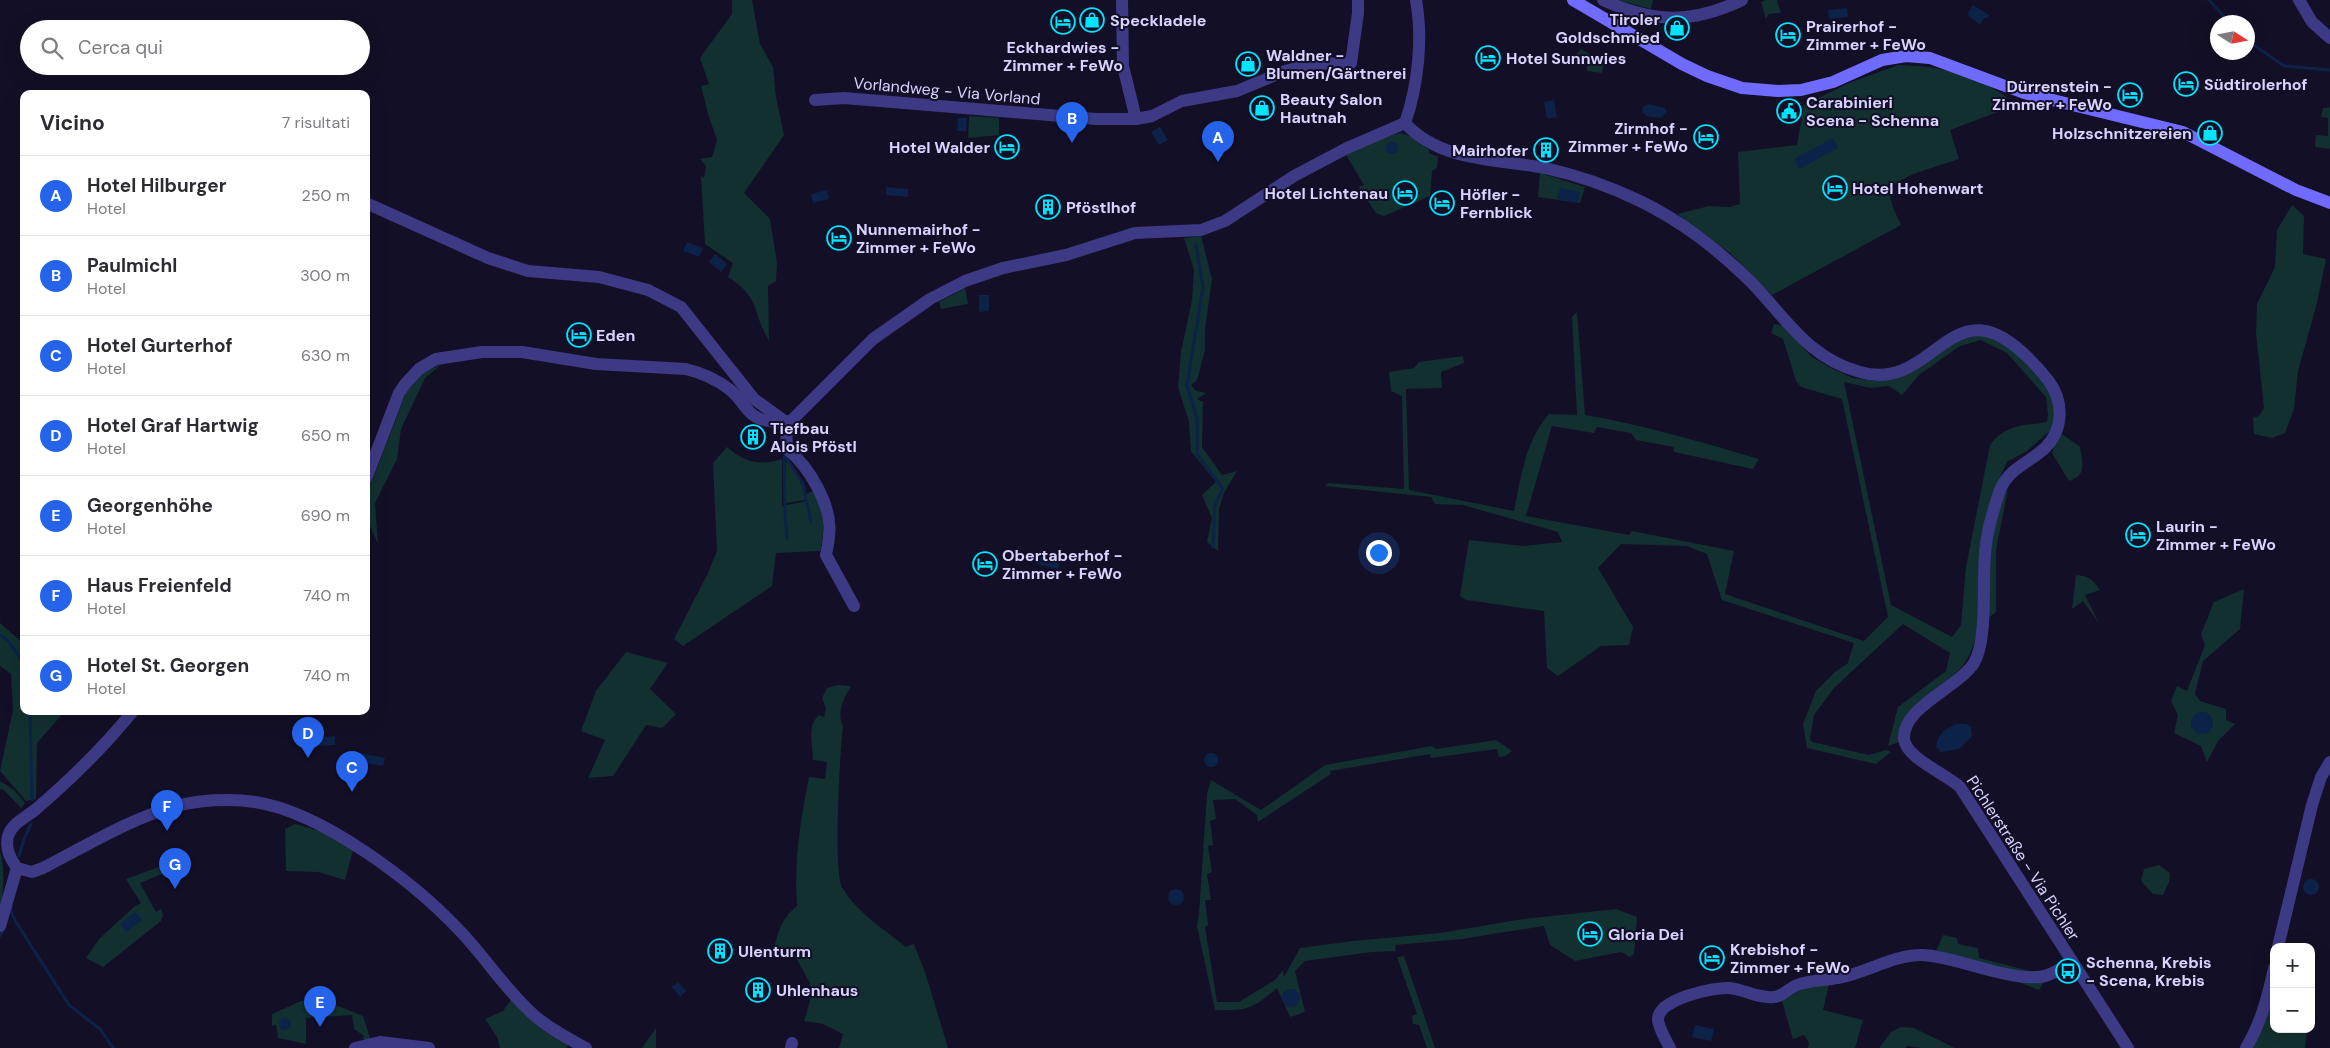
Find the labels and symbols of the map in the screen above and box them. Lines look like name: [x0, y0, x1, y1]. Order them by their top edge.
shop icon: Speckladele: [1079, 7, 1105, 33]
hotel icon: Eckhardwies - Zimmer + FeWo: [1050, 9, 1076, 35]
place label: Tiroler Goldschmied: [1555, 9, 1660, 48]
place label: Speckladele: [1110, 10, 1206, 31]
shop icon: Tiroler Goldschmied: [1664, 15, 1690, 41]
north arrow: [2210, 15, 2255, 60]
place label: Prairerhof - Zimmer + FeWo: [1806, 16, 1926, 55]
hotel icon: Prairerhof - Zimmer + FeWo: [1775, 22, 1801, 48]
place label: Eckhardwies - Zimmer + FeWo: [1003, 37, 1123, 76]
place label: Waldner - Blumen/Gärtnerei: [1266, 45, 1406, 84]
hotel icon: Hotel Sunnwies: [1475, 45, 1501, 71]
place label: Hotel Sunnwies: [1506, 48, 1626, 69]
shop icon: Waldner - Blumen/Gärtnerei: [1235, 51, 1261, 77]
hotel icon: Südtirolerhof: [2173, 71, 2199, 97]
street label: Vorlandweg - Via Vorland: [853, 72, 1041, 110]
place label: Südtirolerhof: [2204, 74, 2308, 95]
place label: Dürrenstein - Zimmer + FeWo: [1992, 76, 2112, 115]
hotel icon: Dürrenstein - Zimmer + FeWo: [2117, 82, 2143, 108]
place label: Beauty Salon Hautnah: [1280, 89, 1382, 128]
place label: Carabinieri Scena - Schenna: [1806, 92, 1939, 131]
shop icon: Beauty Salon Hautnah: [1249, 95, 1275, 121]
public building icon: Carabinieri Scena - Schenna: [1776, 98, 1802, 124]
pin: B: [1056, 102, 1088, 143]
place label: Zirmhof - Zimmer + FeWo: [1568, 118, 1688, 157]
shop icon: Holzschnitzereien: [2197, 120, 2223, 146]
pin: A: [1202, 121, 1234, 162]
place label: Holzschnitzereien: [2052, 123, 2192, 144]
hotel icon: Zirmhof - Zimmer + FeWo: [1693, 124, 1719, 150]
hotel icon: Hotel Walder: [994, 134, 1020, 160]
place label: Hotel Walder: [889, 137, 990, 158]
building icon: Mairhofer: [1533, 137, 1559, 163]
place label: Mairhofer: [1452, 140, 1528, 161]
hotel icon: Hotel Hohenwart: [1822, 175, 1848, 201]
place label: Hotel Hohenwart: [1852, 178, 1983, 199]
hotel icon: Hotel Lichtenau: [1392, 180, 1418, 206]
place label: Hotel Lichtenau: [1264, 183, 1388, 204]
place label: Höfler - Fernblick: [1460, 184, 1533, 223]
hotel icon: Höfler - Fernblick: [1429, 190, 1455, 216]
building icon: Pföstlhof: [1035, 194, 1061, 220]
place label: Pföstlhof: [1066, 197, 1136, 218]
place label: Nunnemairhof - Zimmer + FeWo: [856, 219, 981, 258]
hotel icon: Nunnemairhof - Zimmer + FeWo: [826, 225, 852, 251]
hotel icon: Eden: [566, 322, 592, 348]
place label: Eden: [596, 325, 635, 346]
place label: Tiefbau Alois Pföstl: [770, 418, 857, 457]
building icon: Tiefbau Alois Pföstl: [740, 424, 766, 450]
place label: Laurin - Zimmer + FeWo: [2156, 516, 2276, 555]
hotel icon: Laurin - Zimmer + FeWo: [2125, 522, 2151, 548]
your location: [1366, 540, 1392, 566]
place label: Obertaberhof - Zimmer + FeWo: [1002, 545, 1123, 584]
hotel icon: Obertaberhof - Zimmer + FeWo: [972, 551, 998, 577]
pin: D: [292, 717, 324, 758]
pin: C: [336, 751, 368, 792]
street label: Pichlerstraße - Via Pichler: [1962, 771, 2084, 945]
pin: F: [151, 790, 183, 831]
pin: G: [159, 848, 191, 889]
hotel icon: Gloria Dei: [1577, 921, 1603, 947]
place label: Gloria Dei: [1608, 924, 1684, 945]
building icon: Ulenturm: [707, 938, 733, 964]
place label: Krebishof - Zimmer + FeWo: [1730, 939, 1850, 978]
place label: Ulenturm: [738, 941, 811, 962]
hotel icon: Krebishof - Zimmer + FeWo: [1699, 945, 1725, 971]
place label: Schenna, Krebis - Scena, Krebis: [2086, 952, 2212, 991]
bus stop icon: Schenna, Krebis - Scena, Krebis: [2055, 958, 2081, 984]
building icon: Uhlenhaus: [745, 977, 771, 1003]
place label: Uhlenhaus: [776, 980, 858, 1001]
pin: E: [304, 986, 336, 1027]

